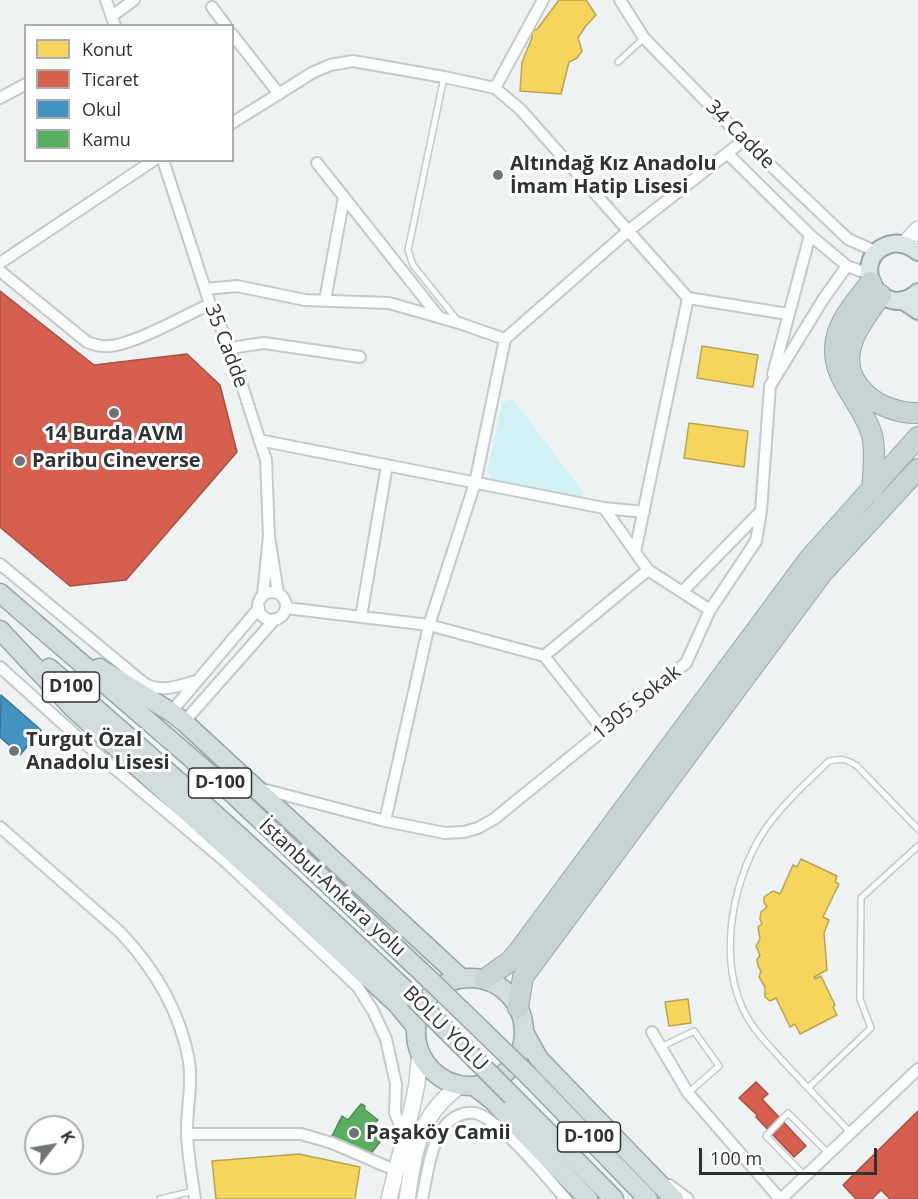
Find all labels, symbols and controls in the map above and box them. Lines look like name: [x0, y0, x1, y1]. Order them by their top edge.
legend: [24, 24, 234, 162]
text: Konut: [82, 37, 132, 61]
text: Ticaret: [82, 67, 139, 91]
street label: 34 Cadde: [701, 96, 779, 174]
text: Okul: [82, 97, 121, 121]
text: Kamu: [82, 127, 131, 151]
place label: Altındağ Kız Anadolu İmam Hatip Lisesi: [510, 152, 717, 199]
marker: Altındağ Kız Anadolu İmam Hatip Lisesi: [491, 168, 505, 182]
street label: 35 Cadde: [199, 301, 253, 391]
marker: 14 Burda AVM: [107, 406, 121, 420]
place label: 14 Burda AVM: [44, 422, 184, 446]
place label: Paribu Cineverse: [32, 449, 201, 473]
marker: Paribu Cineverse: [13, 454, 27, 468]
street label: 1305 Sokak: [588, 660, 686, 746]
road number: D100: [42, 672, 100, 702]
place label: Turgut Özal Anadolu Lisesi: [26, 728, 170, 775]
marker: Turgut Özal Anadolu Lisesi: [7, 744, 21, 758]
road number: D-100: [188, 768, 252, 798]
street label: İstanbul-Ankara yolu: [254, 814, 410, 962]
street label: BOLU YOLU: [397, 981, 493, 1077]
north arrow: [24, 1115, 84, 1175]
place label: Paşaköy Camii: [366, 1121, 511, 1145]
road number: D-100: [558, 1122, 620, 1152]
marker: Paşaköy Camii: [347, 1126, 361, 1140]
text: K: [56, 1127, 80, 1147]
scale bar: [702, 1136, 880, 1174]
text: 100 m: [710, 1146, 762, 1170]

